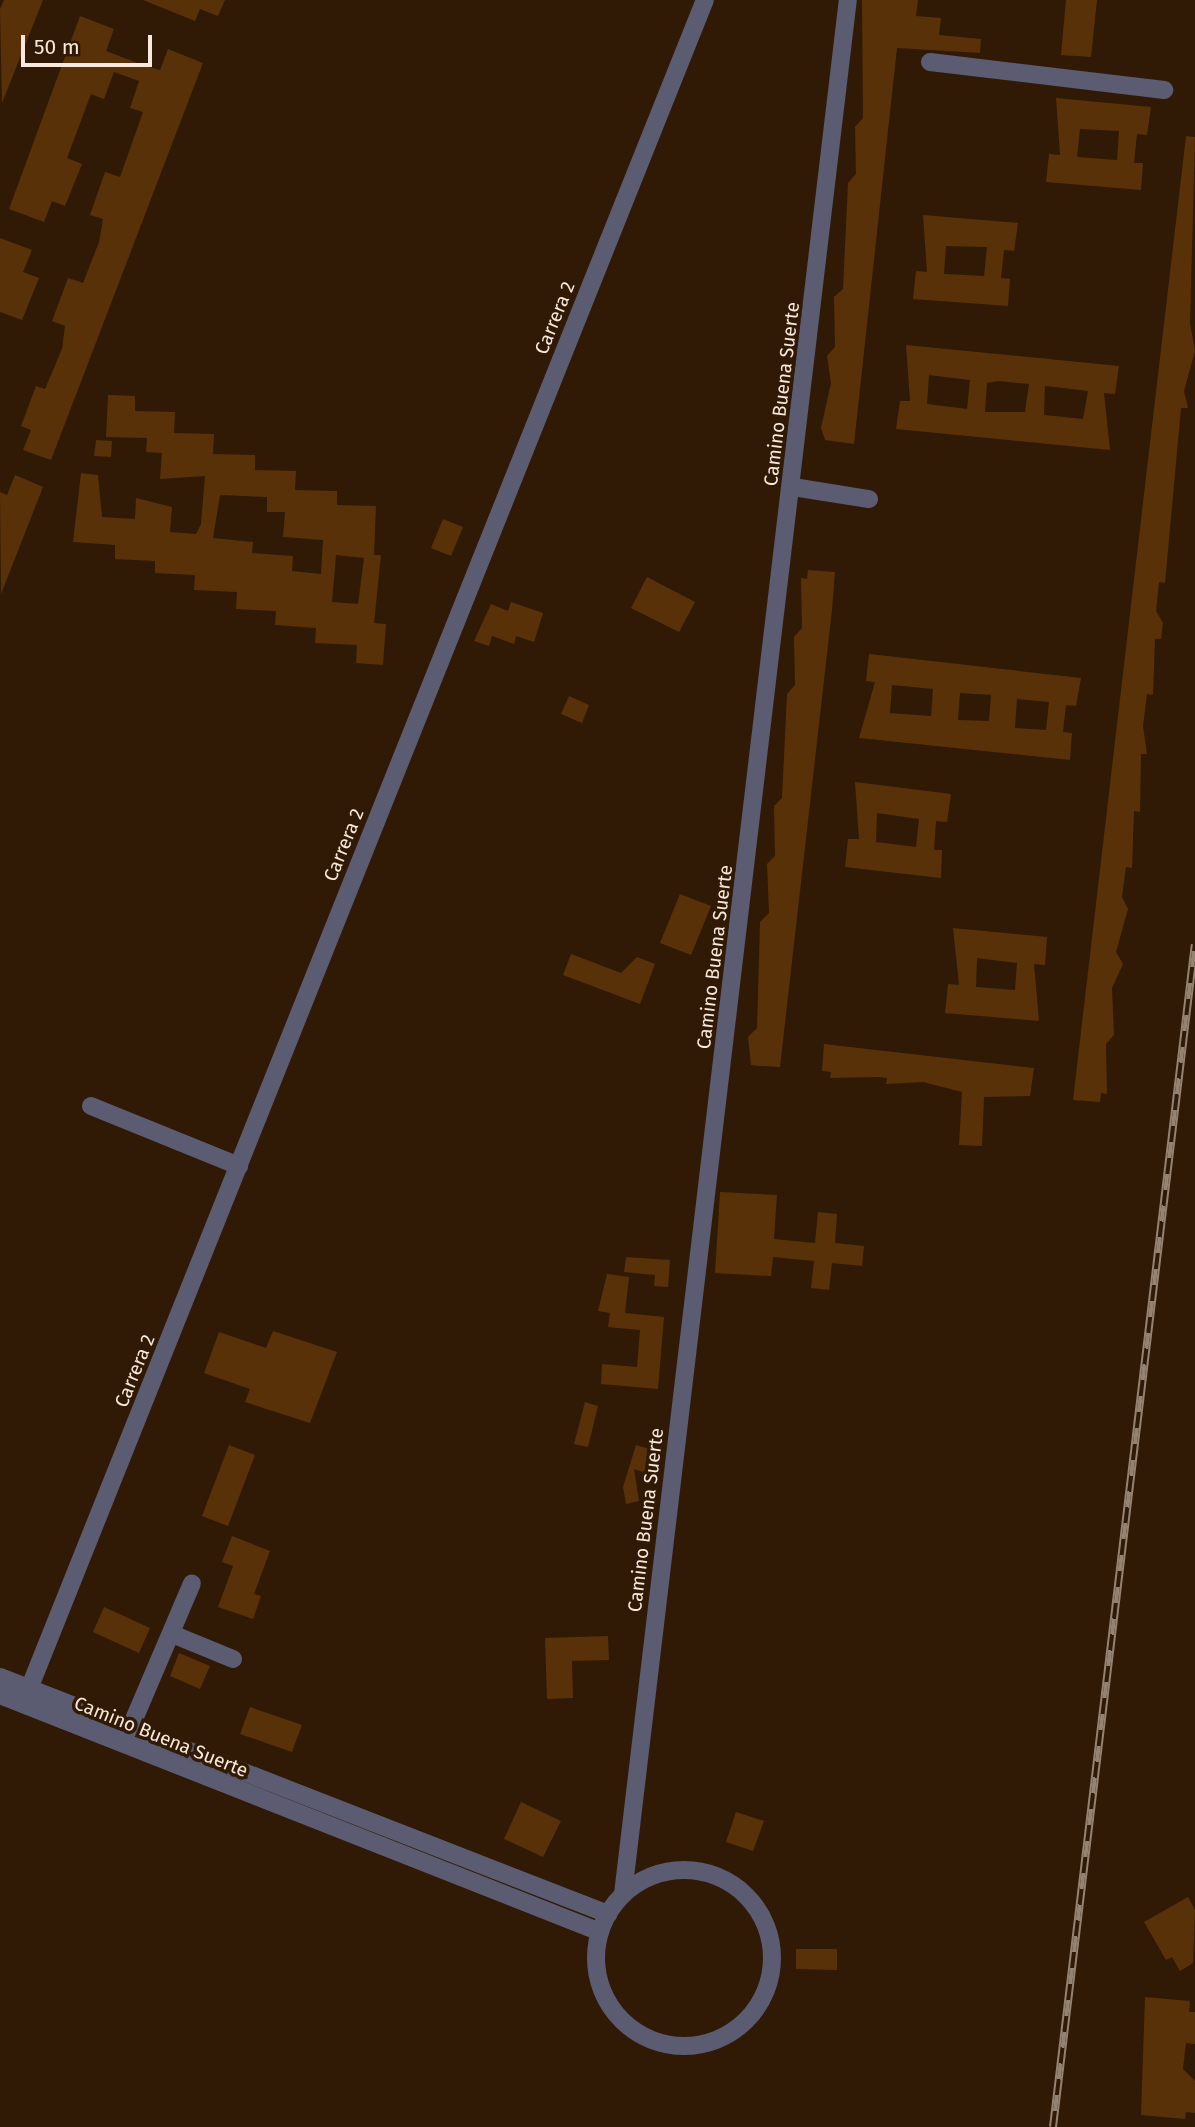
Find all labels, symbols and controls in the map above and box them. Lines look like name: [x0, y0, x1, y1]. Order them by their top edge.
scale bar: [24, 21, 156, 65]
text: 50 m: [34, 34, 80, 60]
street label: Carrera 2: [530, 278, 580, 358]
street label: Camino Buena Suerte: [759, 301, 805, 487]
street label: Carrera 2: [319, 805, 369, 885]
street label: Camino Buena Suerte: [692, 864, 738, 1050]
street label: Carrera 2: [110, 1331, 160, 1411]
street label: Camino Buena Suerte: [623, 1427, 669, 1613]
street label: Camino Buena Suerte: [71, 1692, 251, 1782]

